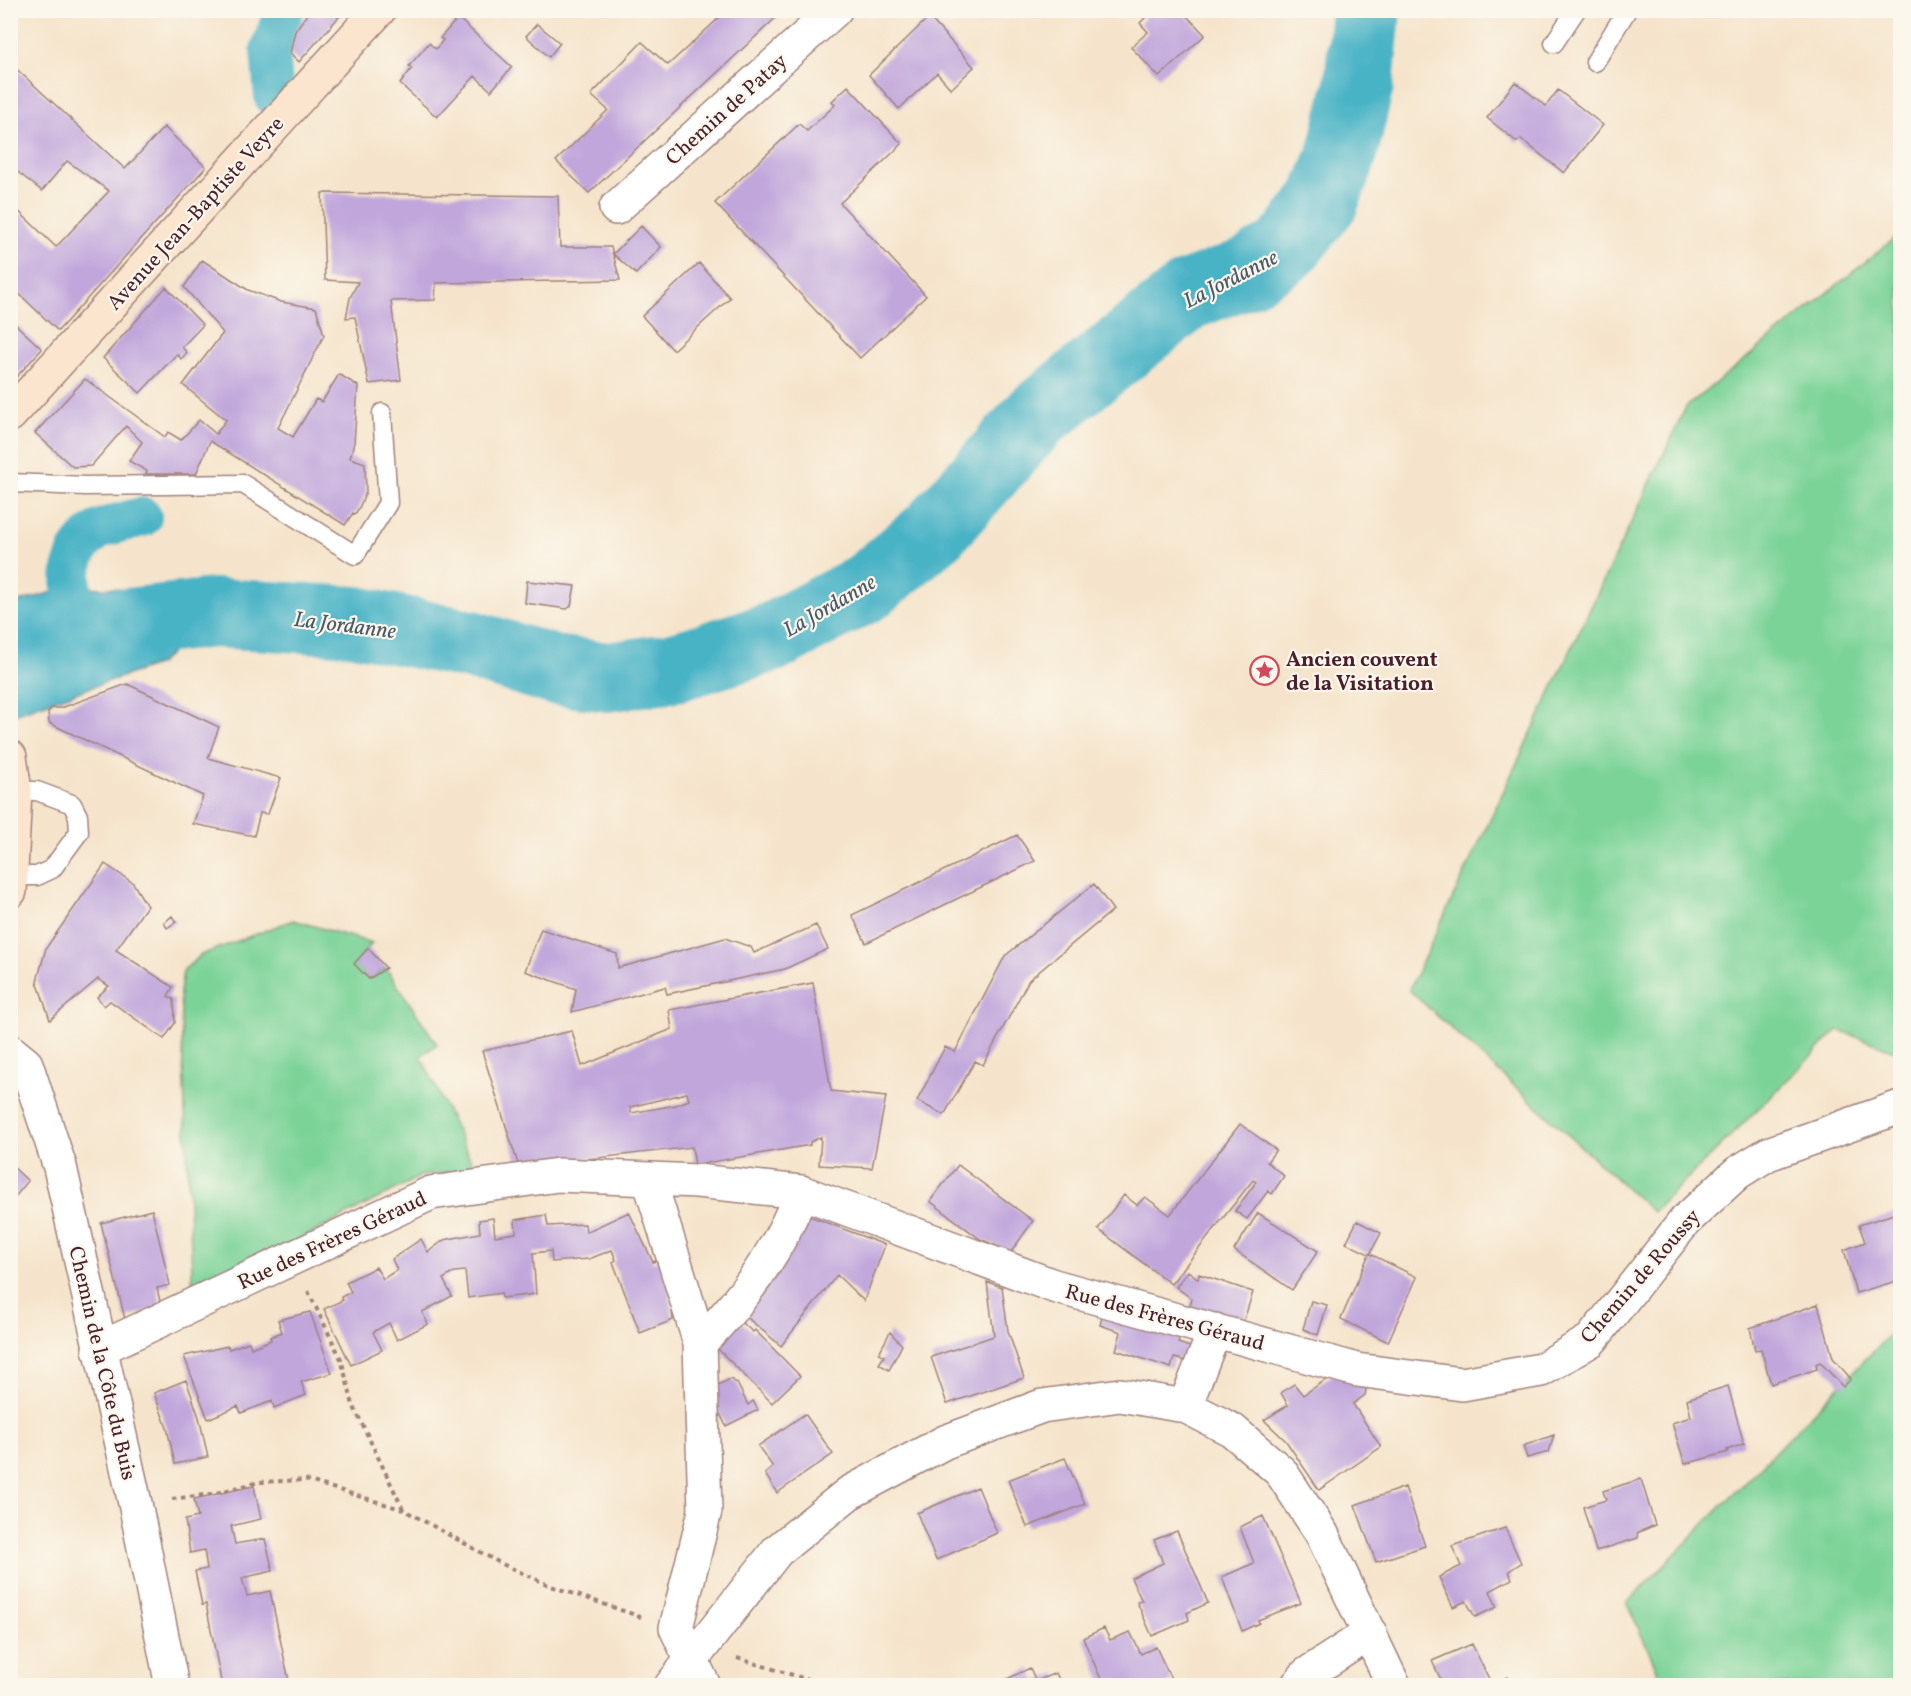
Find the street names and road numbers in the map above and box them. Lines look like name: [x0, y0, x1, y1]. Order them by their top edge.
street label: Chemin de Patay: [660, 47, 795, 173]
street label: Avenue Jean-Baptiste Veyre: [101, 111, 291, 317]
street label: Rue des Frères Géraud: [233, 1185, 432, 1298]
street label: Chemin de Roussy: [1575, 1203, 1708, 1351]
street label: Chemin de la Côte du Buis: [61, 1244, 143, 1483]
street label: Rue des Frères Géraud: [1062, 1278, 1268, 1359]

